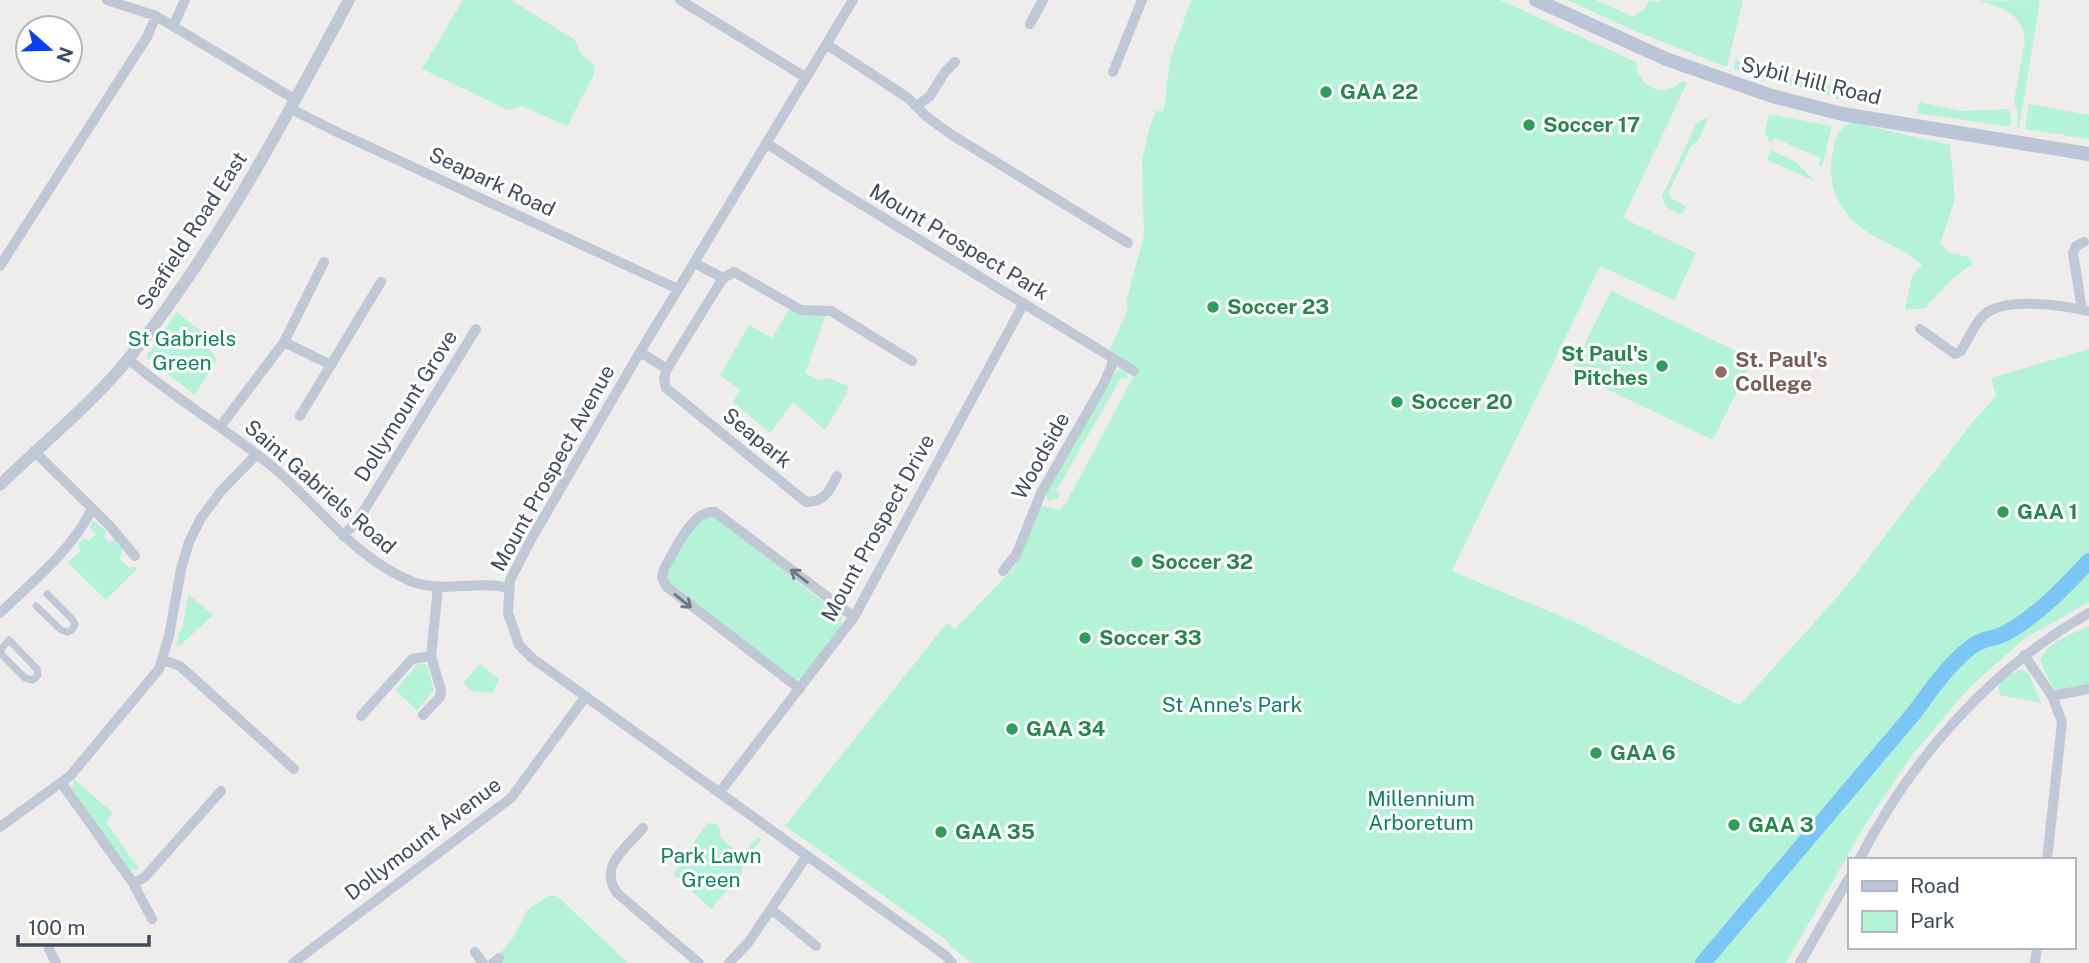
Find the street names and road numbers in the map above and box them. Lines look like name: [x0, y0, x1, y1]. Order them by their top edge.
street label: Sybil Hill Road: [1739, 51, 1884, 110]
street label: Seapark Road: [425, 141, 559, 222]
street label: Seafield Road East: [131, 147, 252, 315]
street label: Mount Prospect Park: [865, 178, 1054, 305]
street label: Dollymount Grove: [349, 325, 462, 486]
street label: Mount Prospect Avenue: [485, 360, 620, 575]
street label: Seapark: [718, 402, 797, 473]
street label: Woodside: [1006, 408, 1075, 504]
street label: Saint Gabriels Road: [240, 414, 401, 559]
street label: Mount Prospect Drive: [816, 430, 939, 626]
street label: Dollymount Avenue: [340, 772, 506, 905]

